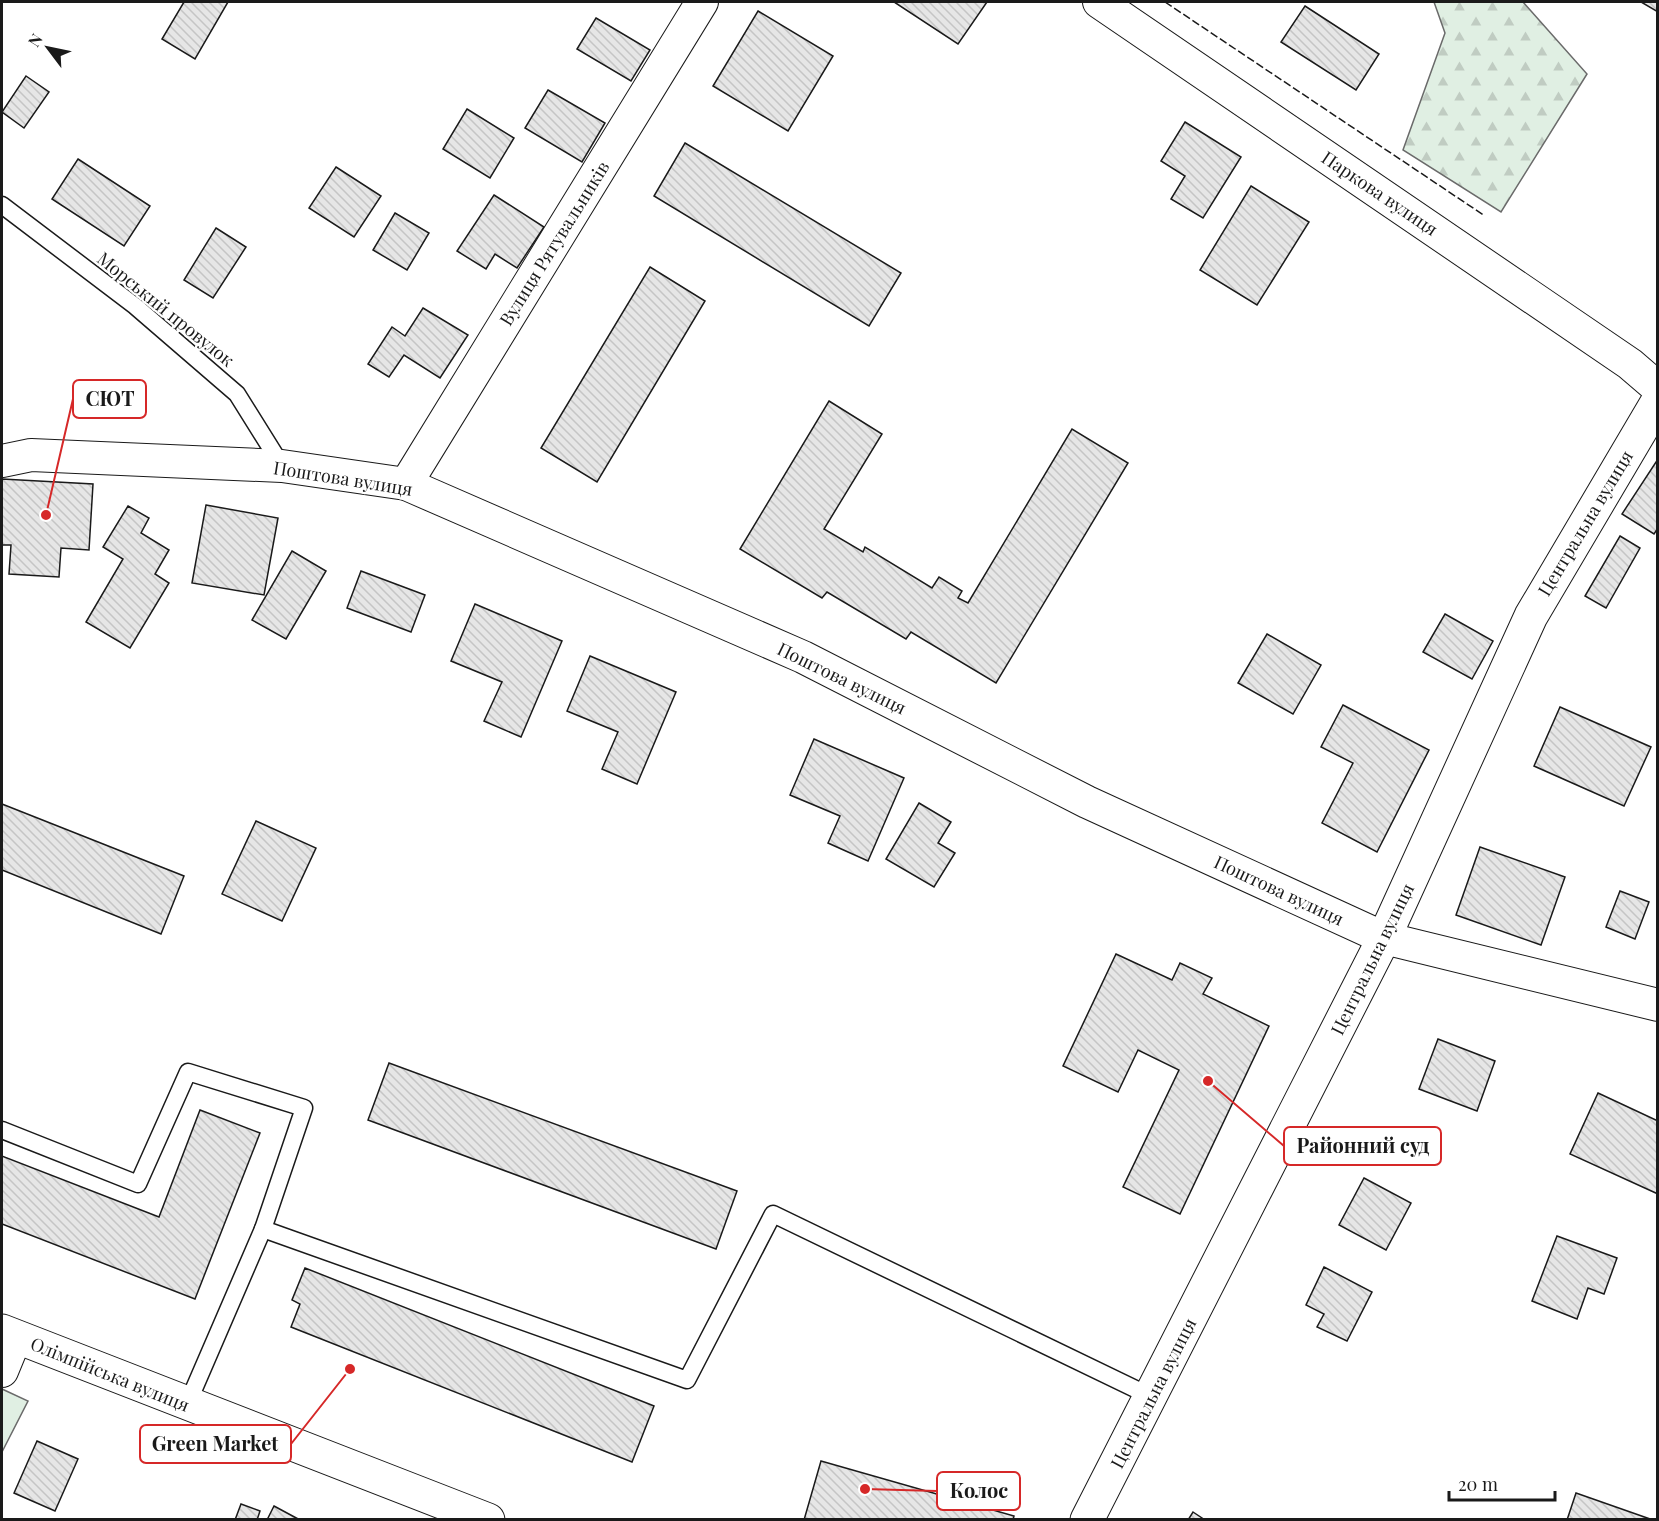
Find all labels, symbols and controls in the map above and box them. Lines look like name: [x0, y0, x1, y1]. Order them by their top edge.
north arrow: [18, 18, 78, 78]
text: N: [23, 29, 47, 50]
street label: Паркова вулиця: [1317, 145, 1443, 241]
street label: Вулиця Рятувальників: [494, 156, 615, 330]
street label: Морський провулок: [93, 246, 239, 372]
callout: СЮТ: [73, 380, 146, 418]
text: СЮТ: [85, 384, 135, 411]
street label: Центральна вулиця: [1532, 445, 1638, 600]
street label: Поштова вулиця: [272, 455, 415, 501]
street label: Поштова вулиця: [774, 636, 911, 720]
street label: Поштова вулиця: [1210, 849, 1348, 931]
street label: Центральна вулиця: [1325, 879, 1419, 1039]
callout: Районний суд: [1284, 1127, 1441, 1165]
text: Районний суд: [1296, 1131, 1430, 1158]
street label: Центральна вулиця: [1105, 1313, 1201, 1472]
street label: Олімпійська вулиця: [27, 1331, 193, 1417]
callout: Green Market: [140, 1425, 291, 1463]
text: Green Market: [152, 1429, 279, 1456]
scale bar: [1449, 1464, 1556, 1502]
callout: Колос: [937, 1472, 1020, 1510]
text: 20 m: [1458, 1472, 1498, 1496]
text: Колос: [950, 1476, 1008, 1503]

